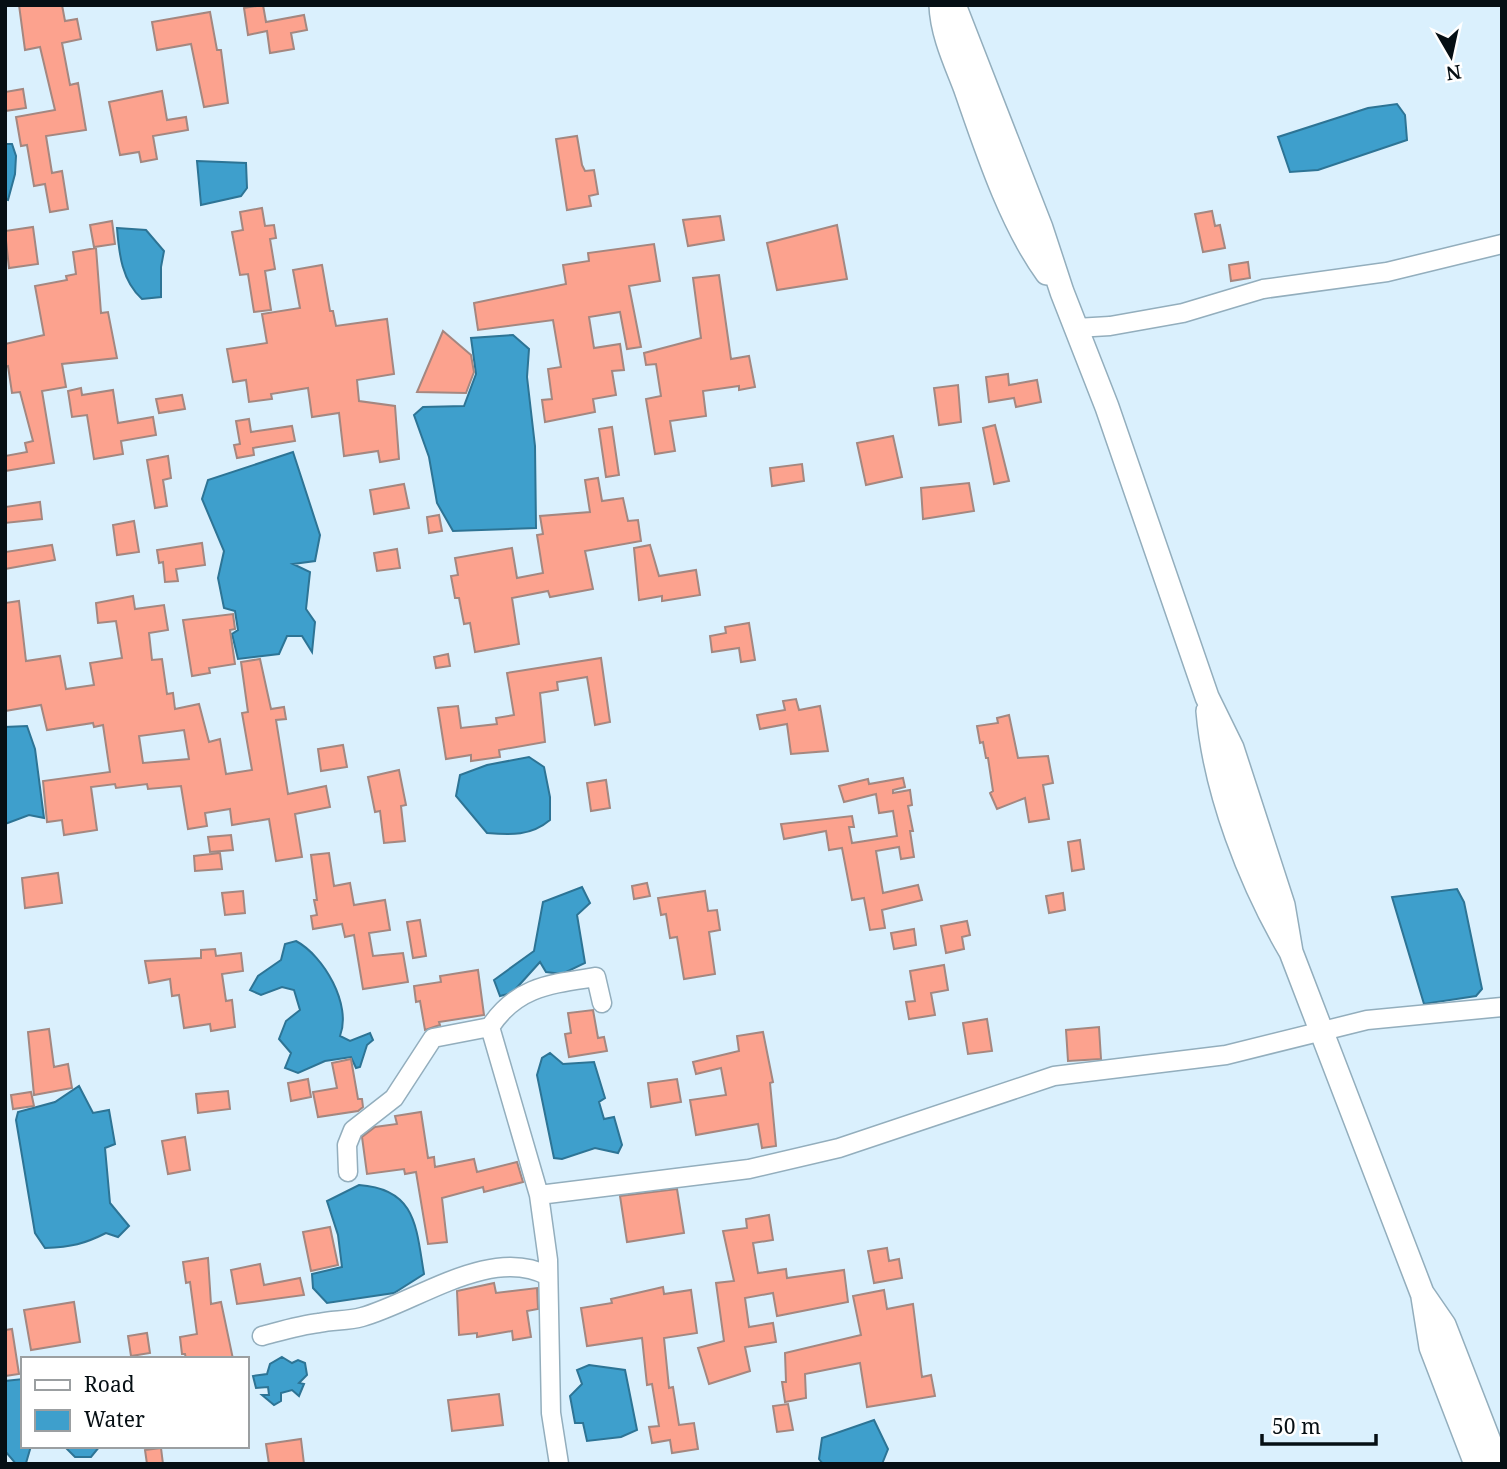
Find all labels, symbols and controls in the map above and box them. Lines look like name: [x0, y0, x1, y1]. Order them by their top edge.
north arrow: [1416, 21, 1486, 91]
text: N: [1444, 59, 1463, 87]
legend: [21, 1357, 248, 1448]
text: Road: [84, 1370, 135, 1398]
scale bar: [1262, 1402, 1376, 1446]
text: Water: [84, 1405, 145, 1433]
text: 50 m: [1272, 1412, 1321, 1440]

